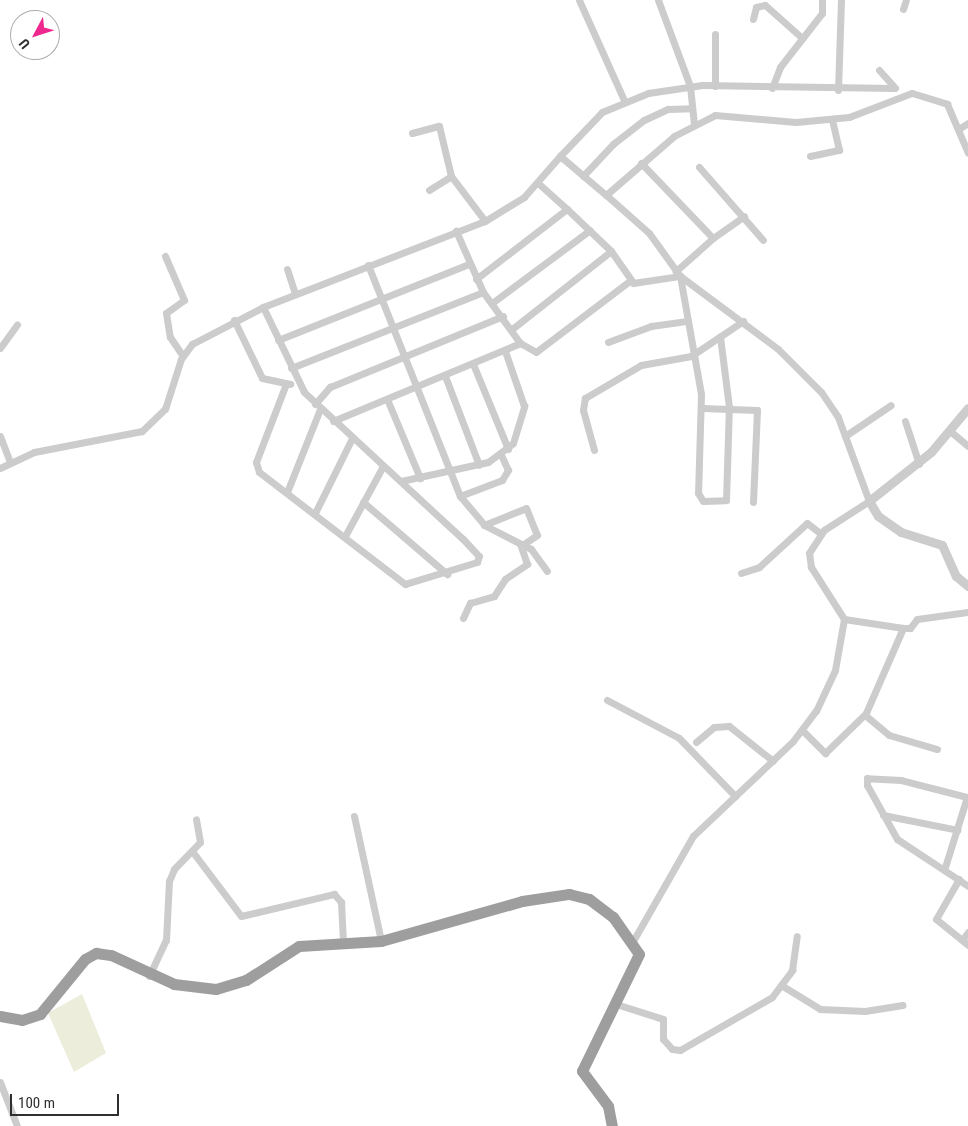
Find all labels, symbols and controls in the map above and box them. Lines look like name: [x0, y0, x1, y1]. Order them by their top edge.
north arrow: [10, 10, 60, 60]
text: U: [16, 36, 33, 52]
scale bar: [12, 1084, 121, 1116]
text: 100 m: [18, 1094, 55, 1112]

